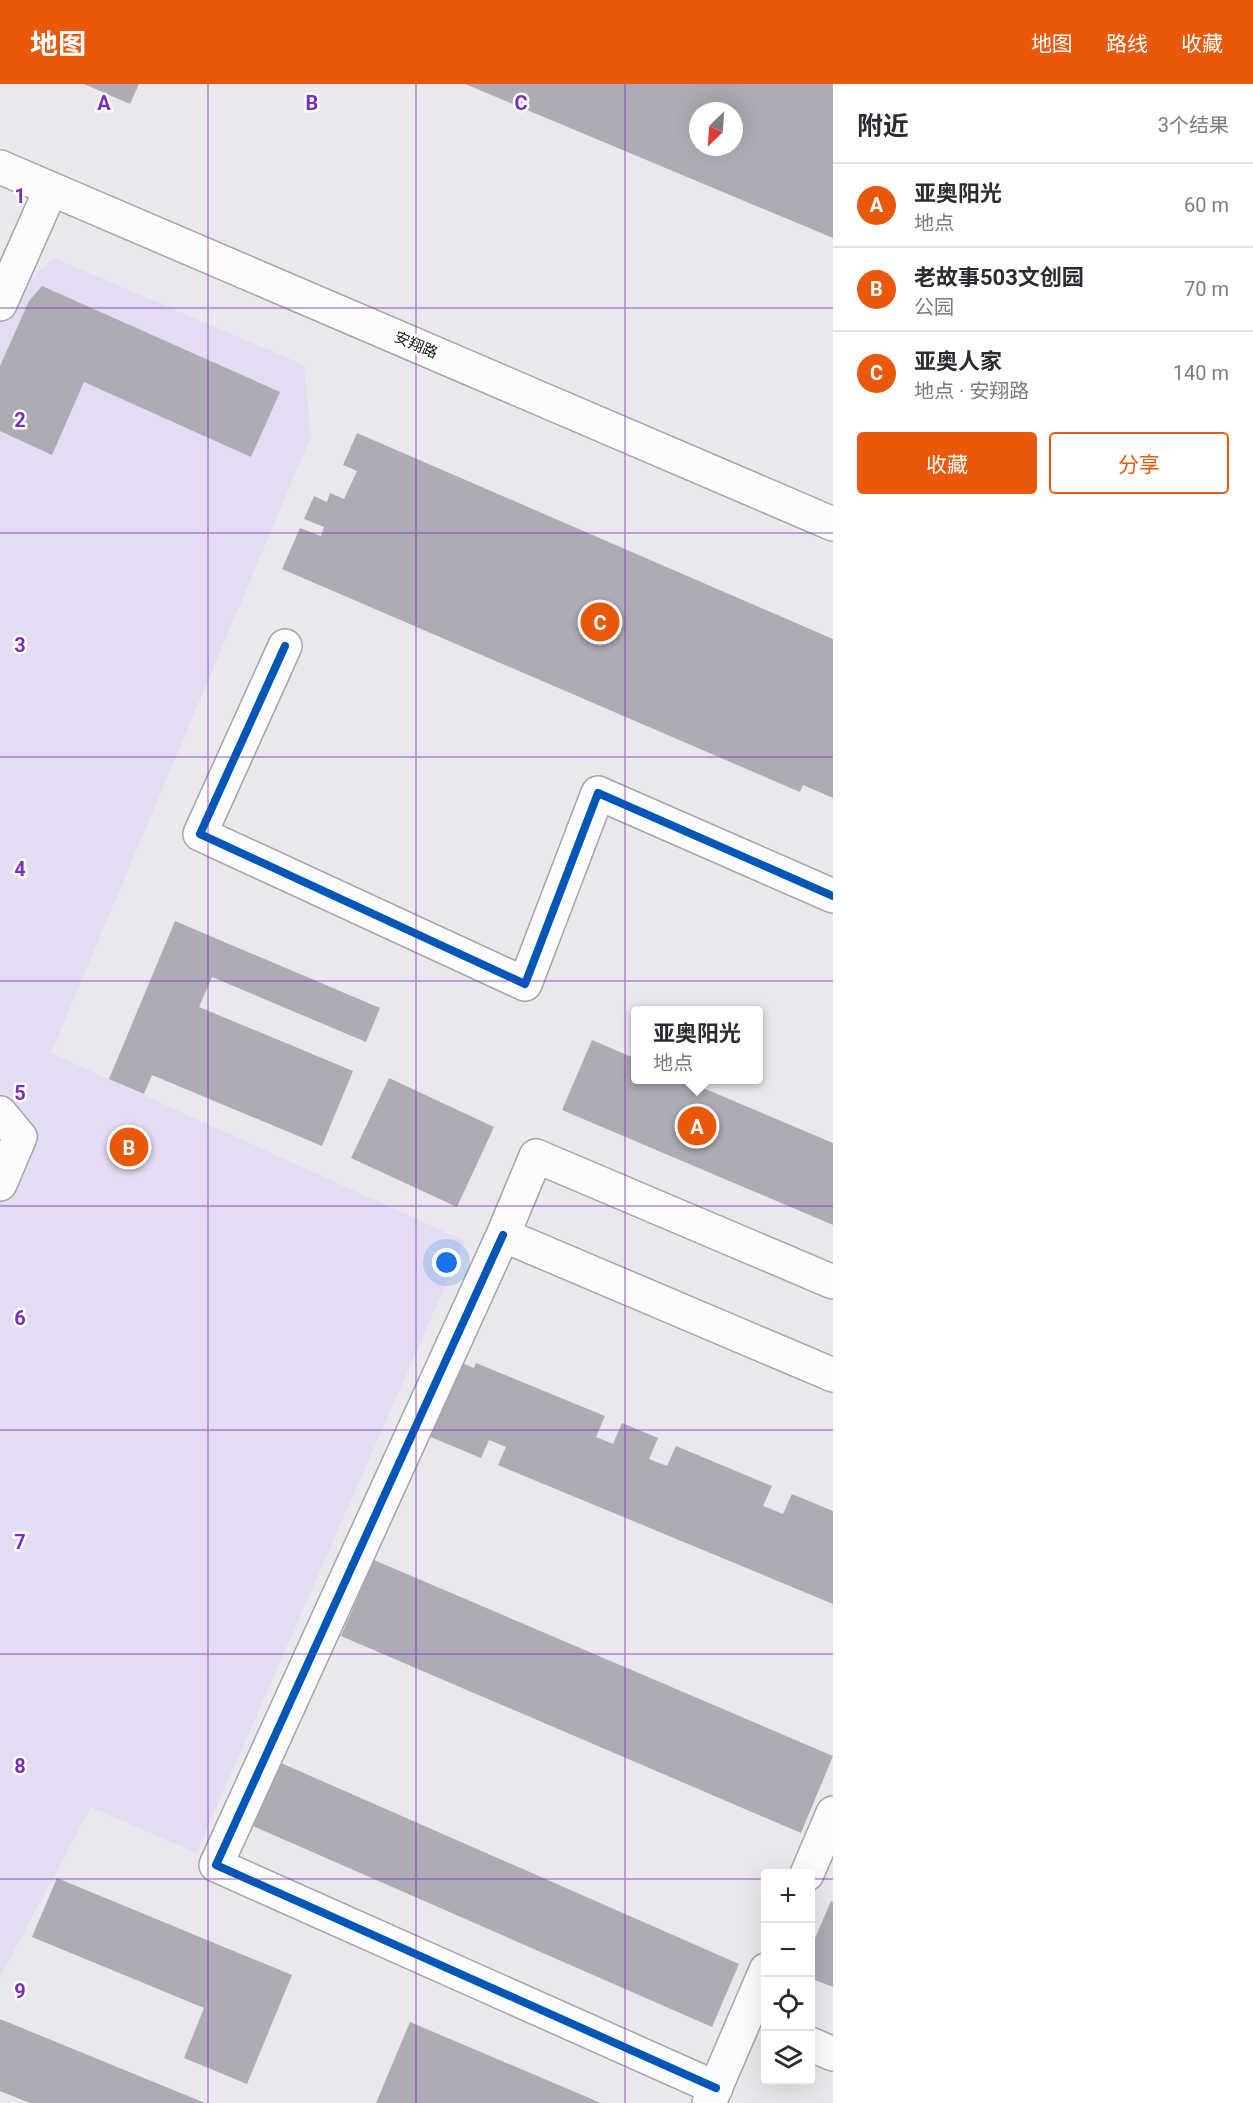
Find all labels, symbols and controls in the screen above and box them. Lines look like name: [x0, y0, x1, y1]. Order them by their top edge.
text: 地图: [30, 28, 86, 61]
text: 地图: [1031, 32, 1073, 56]
text: 路线: [1106, 32, 1148, 56]
text: 收藏: [1181, 32, 1223, 56]
text: A: [97, 91, 111, 115]
text: B: [306, 91, 318, 115]
text: C: [514, 91, 528, 115]
north arrow: [689, 102, 743, 156]
text: 附近: [857, 111, 909, 141]
text: 3个结果: [1158, 113, 1229, 137]
text: 亚奥阳光: [914, 181, 1002, 206]
text: 1: [14, 184, 26, 208]
text: A: [870, 193, 883, 217]
text: 60 m: [1184, 193, 1229, 217]
text: 地点: [914, 211, 954, 235]
text: 老故事503文创园: [914, 265, 1084, 290]
text: B: [870, 277, 883, 301]
text: 70 m: [1184, 277, 1229, 301]
text: 公园: [914, 295, 954, 319]
street label: 安翔路: [392, 328, 440, 362]
text: 亚奥人家: [914, 349, 1002, 374]
text: C: [870, 361, 883, 385]
text: 140 m: [1173, 361, 1229, 385]
text: 地点 · 安翔路: [914, 379, 1029, 403]
text: 2: [14, 408, 26, 432]
button: 收藏: [857, 432, 1037, 494]
button: 分享: [1049, 432, 1229, 494]
pin: C: [580, 600, 620, 644]
text: 3: [14, 633, 26, 657]
text: 4: [14, 857, 26, 881]
popup: [631, 1006, 763, 1084]
text: 亚奥阳光: [653, 1021, 741, 1046]
text: 地点: [653, 1051, 693, 1075]
text: 5: [14, 1081, 26, 1105]
pin: A: [678, 1104, 716, 1148]
pin: B: [110, 1124, 148, 1170]
your location: [432, 1248, 461, 1277]
text: 6: [14, 1306, 26, 1330]
text: 7: [14, 1530, 26, 1554]
text: 8: [14, 1754, 26, 1778]
map controls: [761, 1869, 815, 2085]
button: +: [761, 1869, 815, 1923]
button: −: [761, 1923, 815, 1977]
button: locate: [761, 1977, 815, 2031]
text: 9: [14, 1979, 26, 2003]
button: layers: [761, 2031, 815, 2085]

